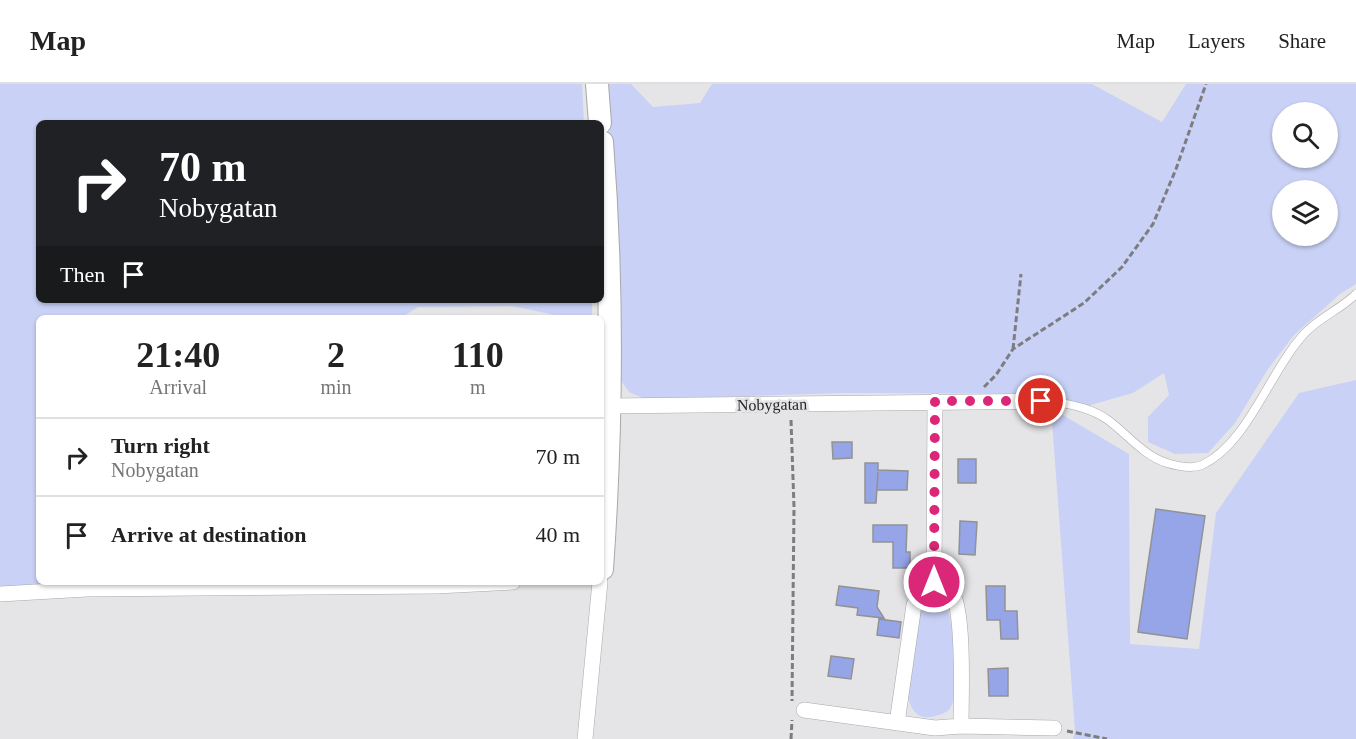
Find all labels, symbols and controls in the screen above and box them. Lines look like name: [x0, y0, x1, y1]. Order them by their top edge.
text: Map: [30, 25, 86, 56]
text: Map: [1117, 29, 1155, 53]
text: Layers: [1188, 29, 1245, 53]
text: Share: [1278, 29, 1326, 53]
map controls: [1272, 102, 1338, 246]
button: search: [1272, 102, 1338, 168]
icon: right: [60, 144, 138, 222]
text: 70 m: [159, 144, 247, 190]
button: layers: [1272, 180, 1338, 246]
text: Nobygatan: [159, 193, 277, 223]
icon: arrive: [117, 258, 150, 291]
text: Then: [60, 262, 105, 287]
text: 21:40: [136, 335, 220, 375]
text: 2: [327, 335, 345, 375]
text: 110: [452, 335, 504, 375]
pin: [1015, 375, 1066, 426]
text: Arrival: [149, 376, 207, 398]
text: min: [320, 376, 352, 398]
text: m: [470, 376, 486, 398]
icon: arrive: [1024, 384, 1057, 417]
street label: Nobygatan: [737, 395, 807, 415]
text: Turn right: [111, 433, 210, 458]
icon: right: [60, 441, 93, 474]
text: 70 m: [535, 444, 580, 469]
text: Nobygatan: [111, 459, 199, 481]
icon: arrive: [60, 519, 93, 552]
text: Arrive at destination: [111, 522, 307, 547]
text: 40 m: [535, 522, 580, 547]
position arrow: [902, 550, 966, 614]

